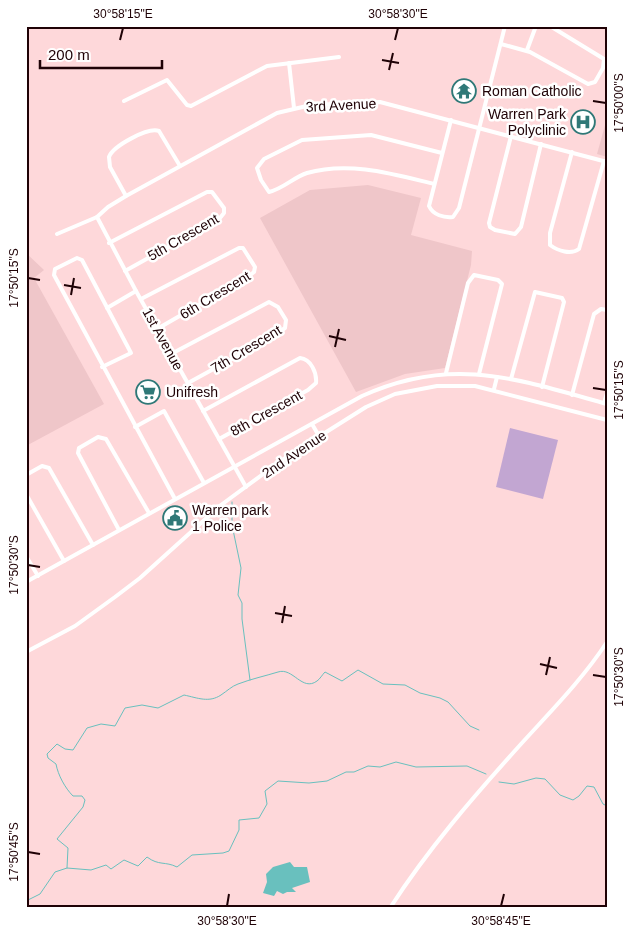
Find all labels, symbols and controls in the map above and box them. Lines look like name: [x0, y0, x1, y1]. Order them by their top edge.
text: 30°58'15"E: [93, 7, 153, 21]
text: 30°58'30"E: [368, 7, 428, 21]
scale bar: [40, 38, 162, 70]
text: 200 m: [48, 46, 90, 63]
text: 17°50'00"S: [612, 73, 626, 133]
temple icon: Roman Catholic: [451, 78, 477, 104]
place label: Roman Catholic: [482, 83, 582, 99]
street label: 3rd Avenue: [305, 95, 377, 115]
place label: Warren Park Polyclinic: [488, 106, 567, 138]
hospital icon: Warren Park Polyclinic: [570, 109, 596, 135]
street label: 5th Crescent: [145, 210, 221, 264]
text: 17°50'15"S: [7, 248, 21, 308]
street label: 6th Crescent: [177, 268, 253, 322]
street label: 1st Avenue: [139, 305, 187, 373]
street label: 7th Crescent: [208, 322, 284, 376]
text: 17°50'15"S: [612, 360, 626, 420]
supermarket icon: Unifresh: [135, 379, 161, 405]
place label: Unifresh: [166, 384, 218, 400]
street label: 8th Crescent: [227, 387, 305, 439]
street label: 2nd Avenue: [259, 427, 329, 481]
place label: Warren park 1 Police: [192, 502, 270, 534]
public building icon: Warren park 1 Police: [162, 505, 188, 531]
text: 17°50'30"S: [7, 535, 21, 595]
text: 17°50'30"S: [612, 647, 626, 707]
text: 17°50'45"S: [7, 822, 21, 882]
text: 30°58'30"E: [197, 914, 257, 928]
text: 30°58'45"E: [471, 914, 531, 928]

